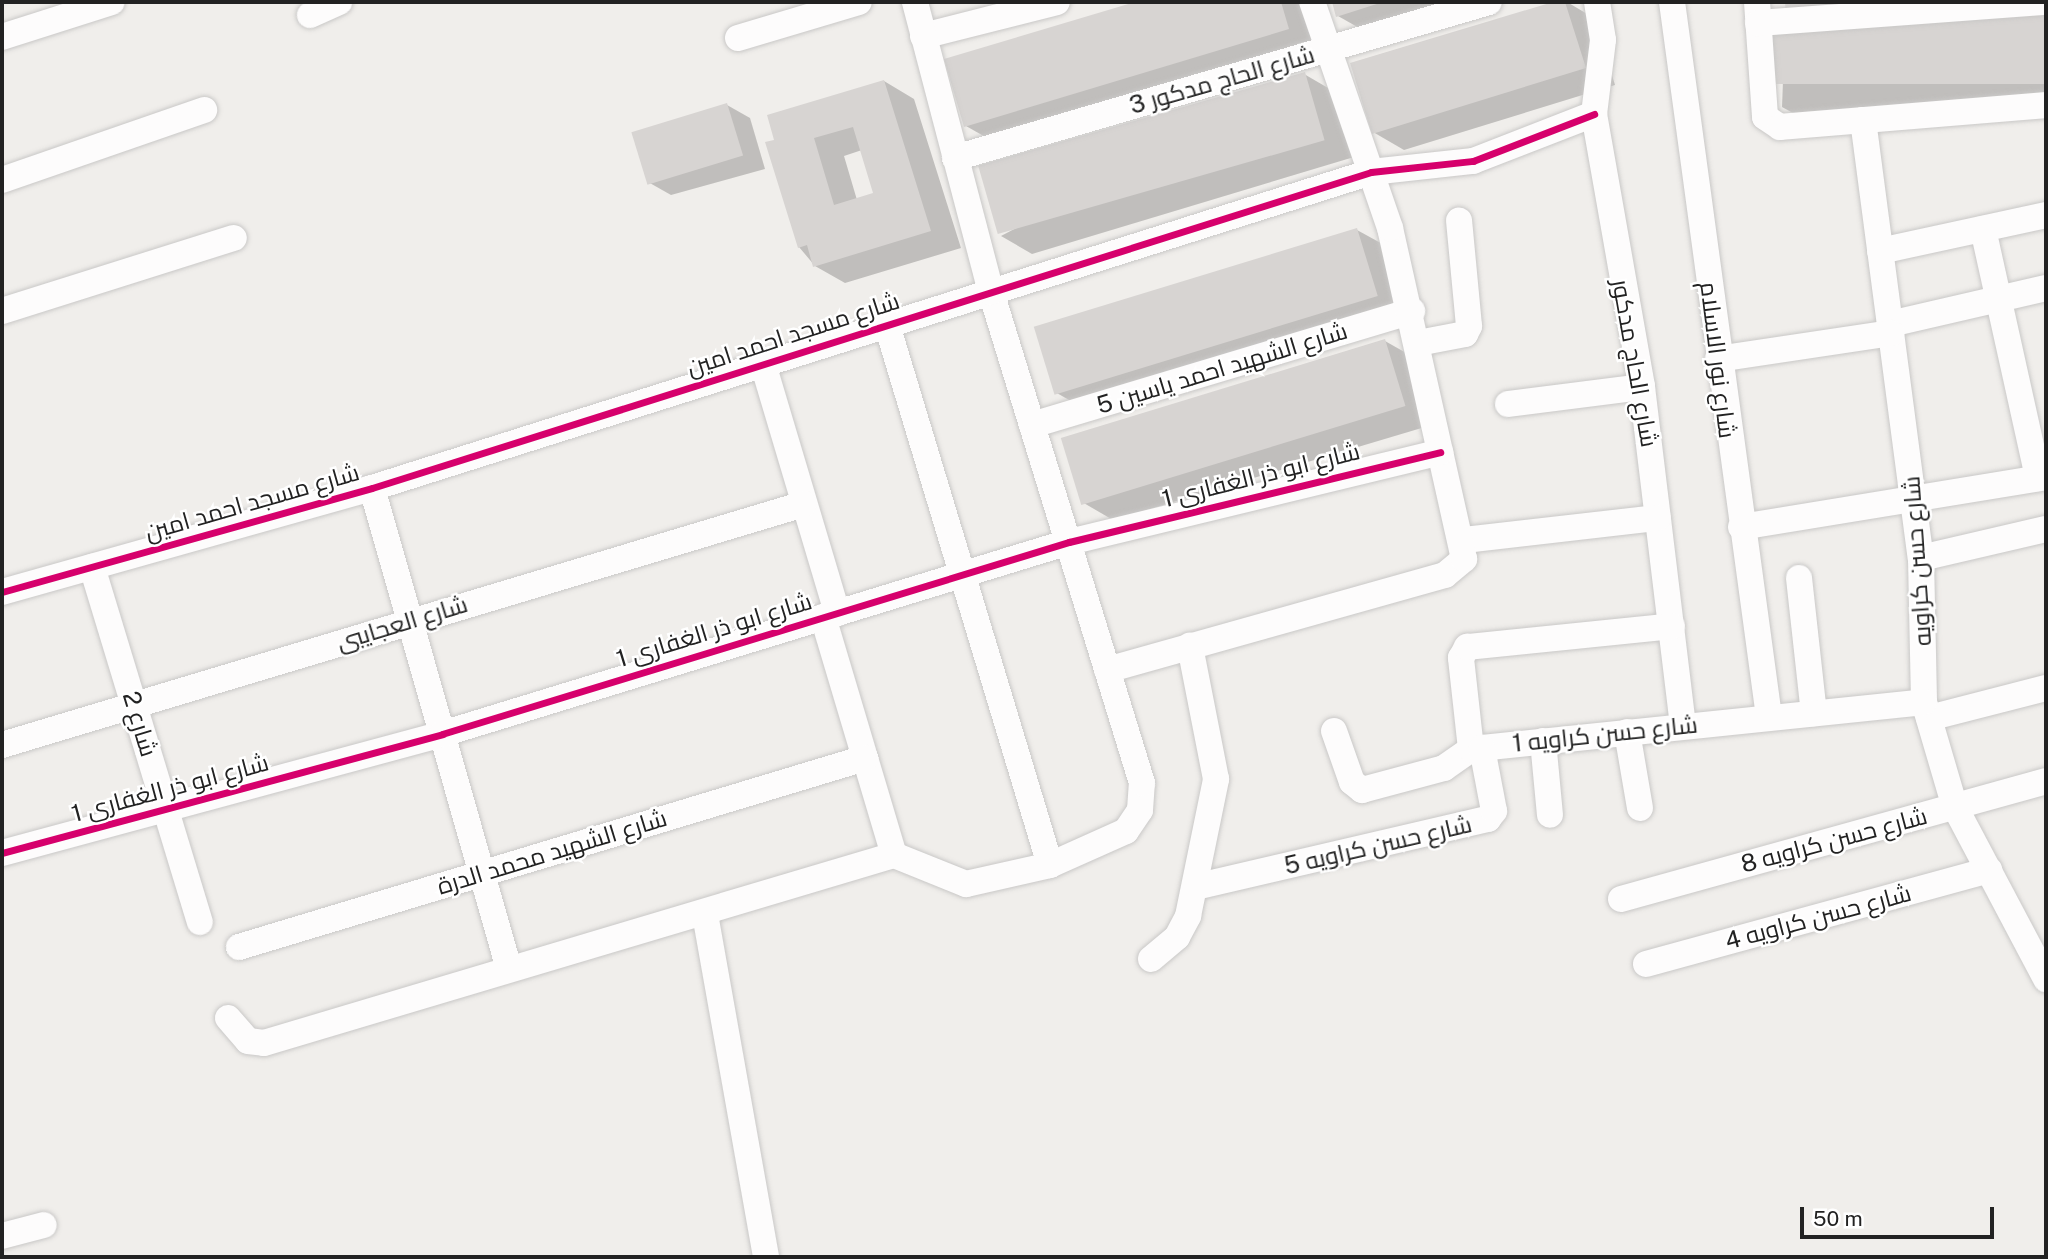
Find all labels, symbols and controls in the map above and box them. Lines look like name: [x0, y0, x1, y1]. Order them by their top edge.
street label: شارع الحاج مدكور 3: [1126, 40, 1318, 120]
street label: شارع الحاج مدكور: [1606, 277, 1664, 449]
street label: شارع نور الاسلام: [1694, 280, 1742, 440]
street label: شارع مسجد احمد امين: [683, 286, 903, 382]
street label: شارع الشهيد احمد ياسين 5: [1093, 316, 1351, 420]
street label: شارع ابو ذر الغفارى 1: [1159, 436, 1363, 514]
street label: شارع مسجد احمد امين: [141, 458, 363, 546]
street label: شارع حسن كراويه: [1897, 475, 1937, 647]
street label: شارع ابو ذر الغفارى 1: [613, 587, 815, 673]
street label: شارع العجايبى: [333, 589, 471, 657]
street label: شارع 2: [116, 688, 164, 760]
street label: شارع حسن كراويه 1: [1511, 710, 1699, 758]
street label: شارع ابو ذر الغفارى 1: [68, 748, 272, 828]
street label: شارع حسن كراويه 8: [1738, 801, 1930, 879]
street label: شارع الشهيد محمد الدرة: [434, 803, 670, 901]
street label: شارع حسن كراويه 5: [1281, 809, 1475, 881]
street label: شارع حسن كراويه 4: [1722, 878, 1914, 956]
scale bar: [1803, 1192, 1997, 1236]
text: 50 m: [1813, 1206, 1863, 1231]

